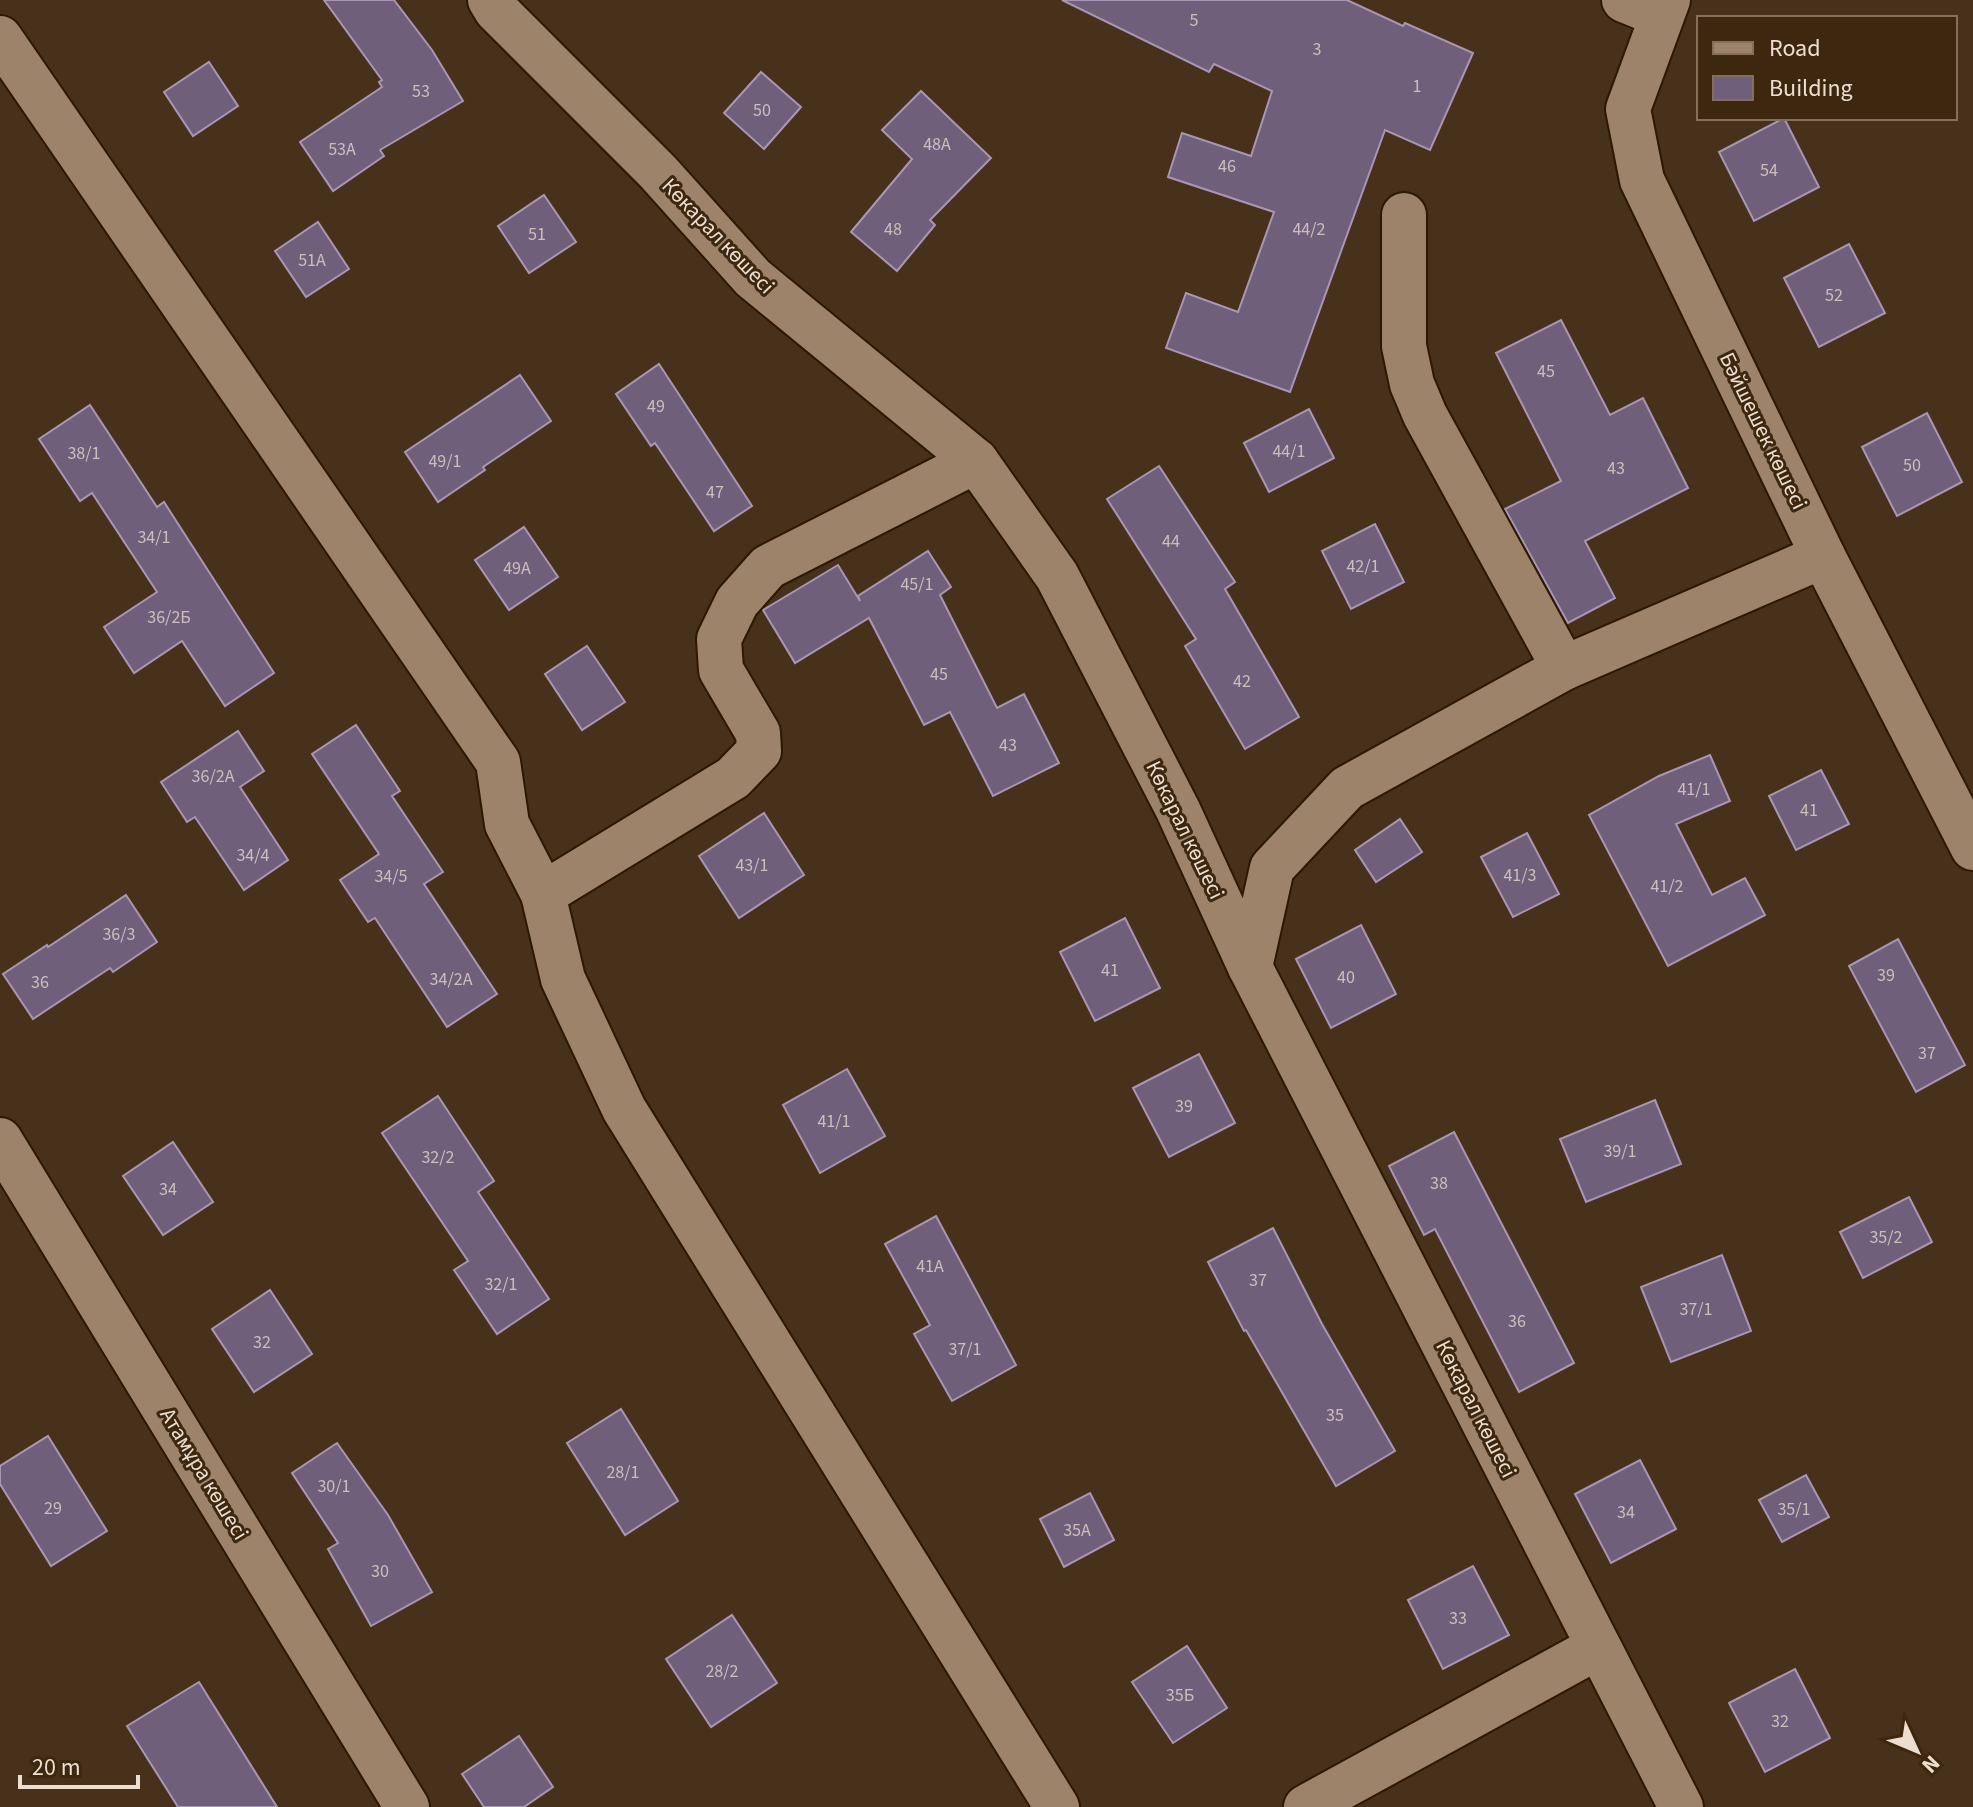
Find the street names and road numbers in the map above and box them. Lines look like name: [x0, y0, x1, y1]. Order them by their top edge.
street label: Көкарал көшесі: [654, 171, 782, 301]
street label: Бәйшешек көшесі: [1711, 347, 1815, 515]
street label: Көкарал көшесі: [1138, 755, 1232, 905]
street label: Көкарал көшесі: [1428, 1335, 1524, 1483]
street label: Атамұра көшесі: [152, 1402, 256, 1546]

